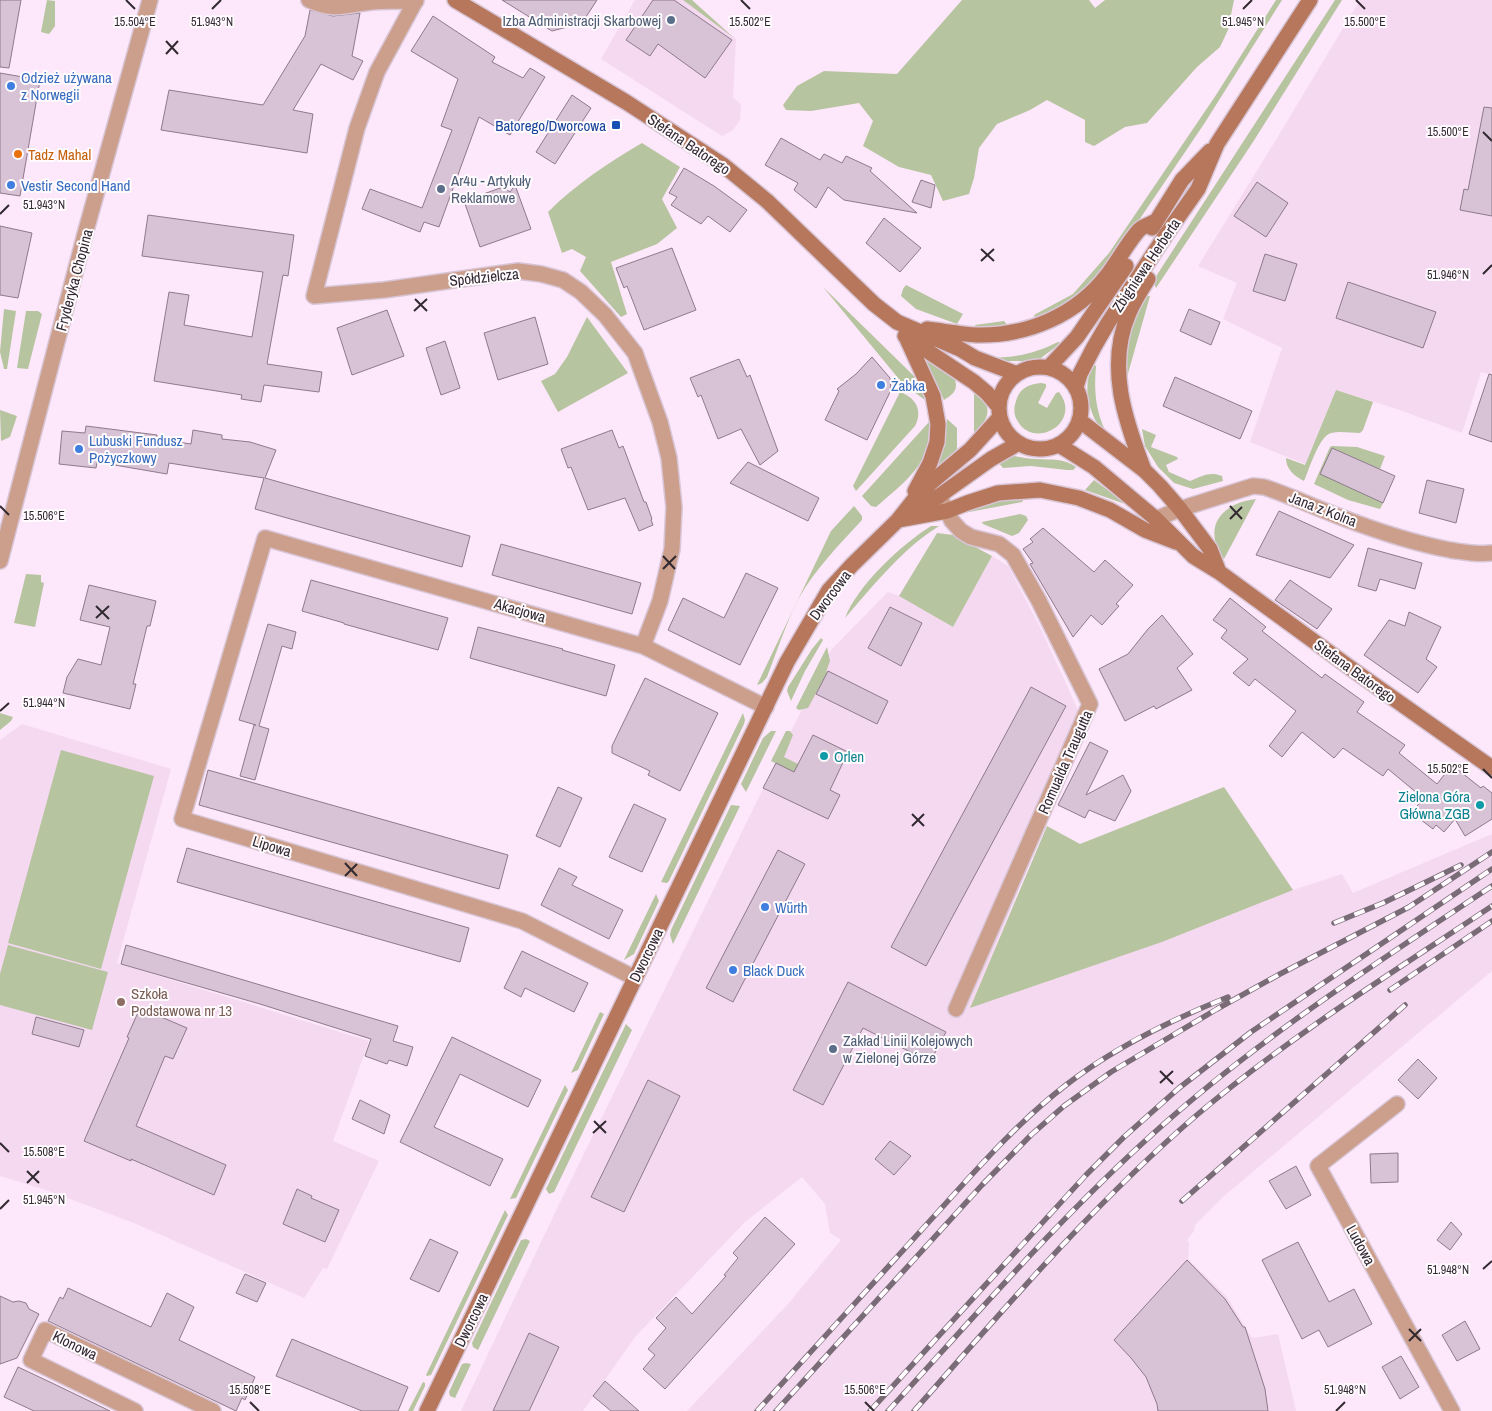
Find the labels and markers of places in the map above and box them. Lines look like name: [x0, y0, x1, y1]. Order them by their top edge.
place label: Izba Administracji Skarbowej: [502, 10, 661, 31]
marker: Izba Administracji Skarbowej: [665, 14, 677, 26]
place label: Odzież używana z Norwegii: [21, 67, 112, 105]
marker: Odzież używana z Norwegii: [5, 80, 17, 92]
place label: Batorego/Dworcowa: [495, 115, 606, 136]
marker: Batorego/Dworcowa: [610, 119, 622, 131]
place label: Tadz Mahal: [28, 144, 91, 165]
marker: Tadz Mahal: [12, 148, 24, 160]
place label: Ar4u - Artykuły Reklamowe: [450, 170, 532, 208]
place label: Vestir Second Hand: [21, 175, 130, 196]
marker: Vestir Second Hand: [5, 179, 17, 191]
marker: Ar4u - Artykuły Reklamowe: [435, 183, 447, 195]
place label: Żabka: [891, 375, 925, 396]
marker: Żabka: [875, 379, 887, 391]
place label: Lubuski Fundusz Pożyczkowy: [89, 430, 183, 468]
marker: Lubuski Fundusz Pożyczkowy: [73, 443, 85, 455]
place label: Orlen: [834, 746, 864, 767]
marker: Orlen: [818, 750, 830, 762]
place label: Zielona Góra Główna ZGB: [1398, 786, 1470, 824]
marker: Zielona Góra Główna ZGB: [1474, 799, 1486, 811]
place label: Würth: [775, 897, 808, 918]
marker: Würth: [759, 901, 771, 913]
place label: Black Duck: [743, 960, 805, 981]
marker: Black Duck: [727, 964, 739, 976]
place label: Szkoła Podstawowa nr 13: [131, 983, 232, 1021]
marker: Szkoła Podstawowa nr 13: [115, 996, 127, 1008]
place label: Zakład Linii Kolejowych w Zielonej Górze: [843, 1030, 973, 1068]
marker: Zakład Linii Kolejowych w Zielonej Górze: [827, 1043, 839, 1055]

